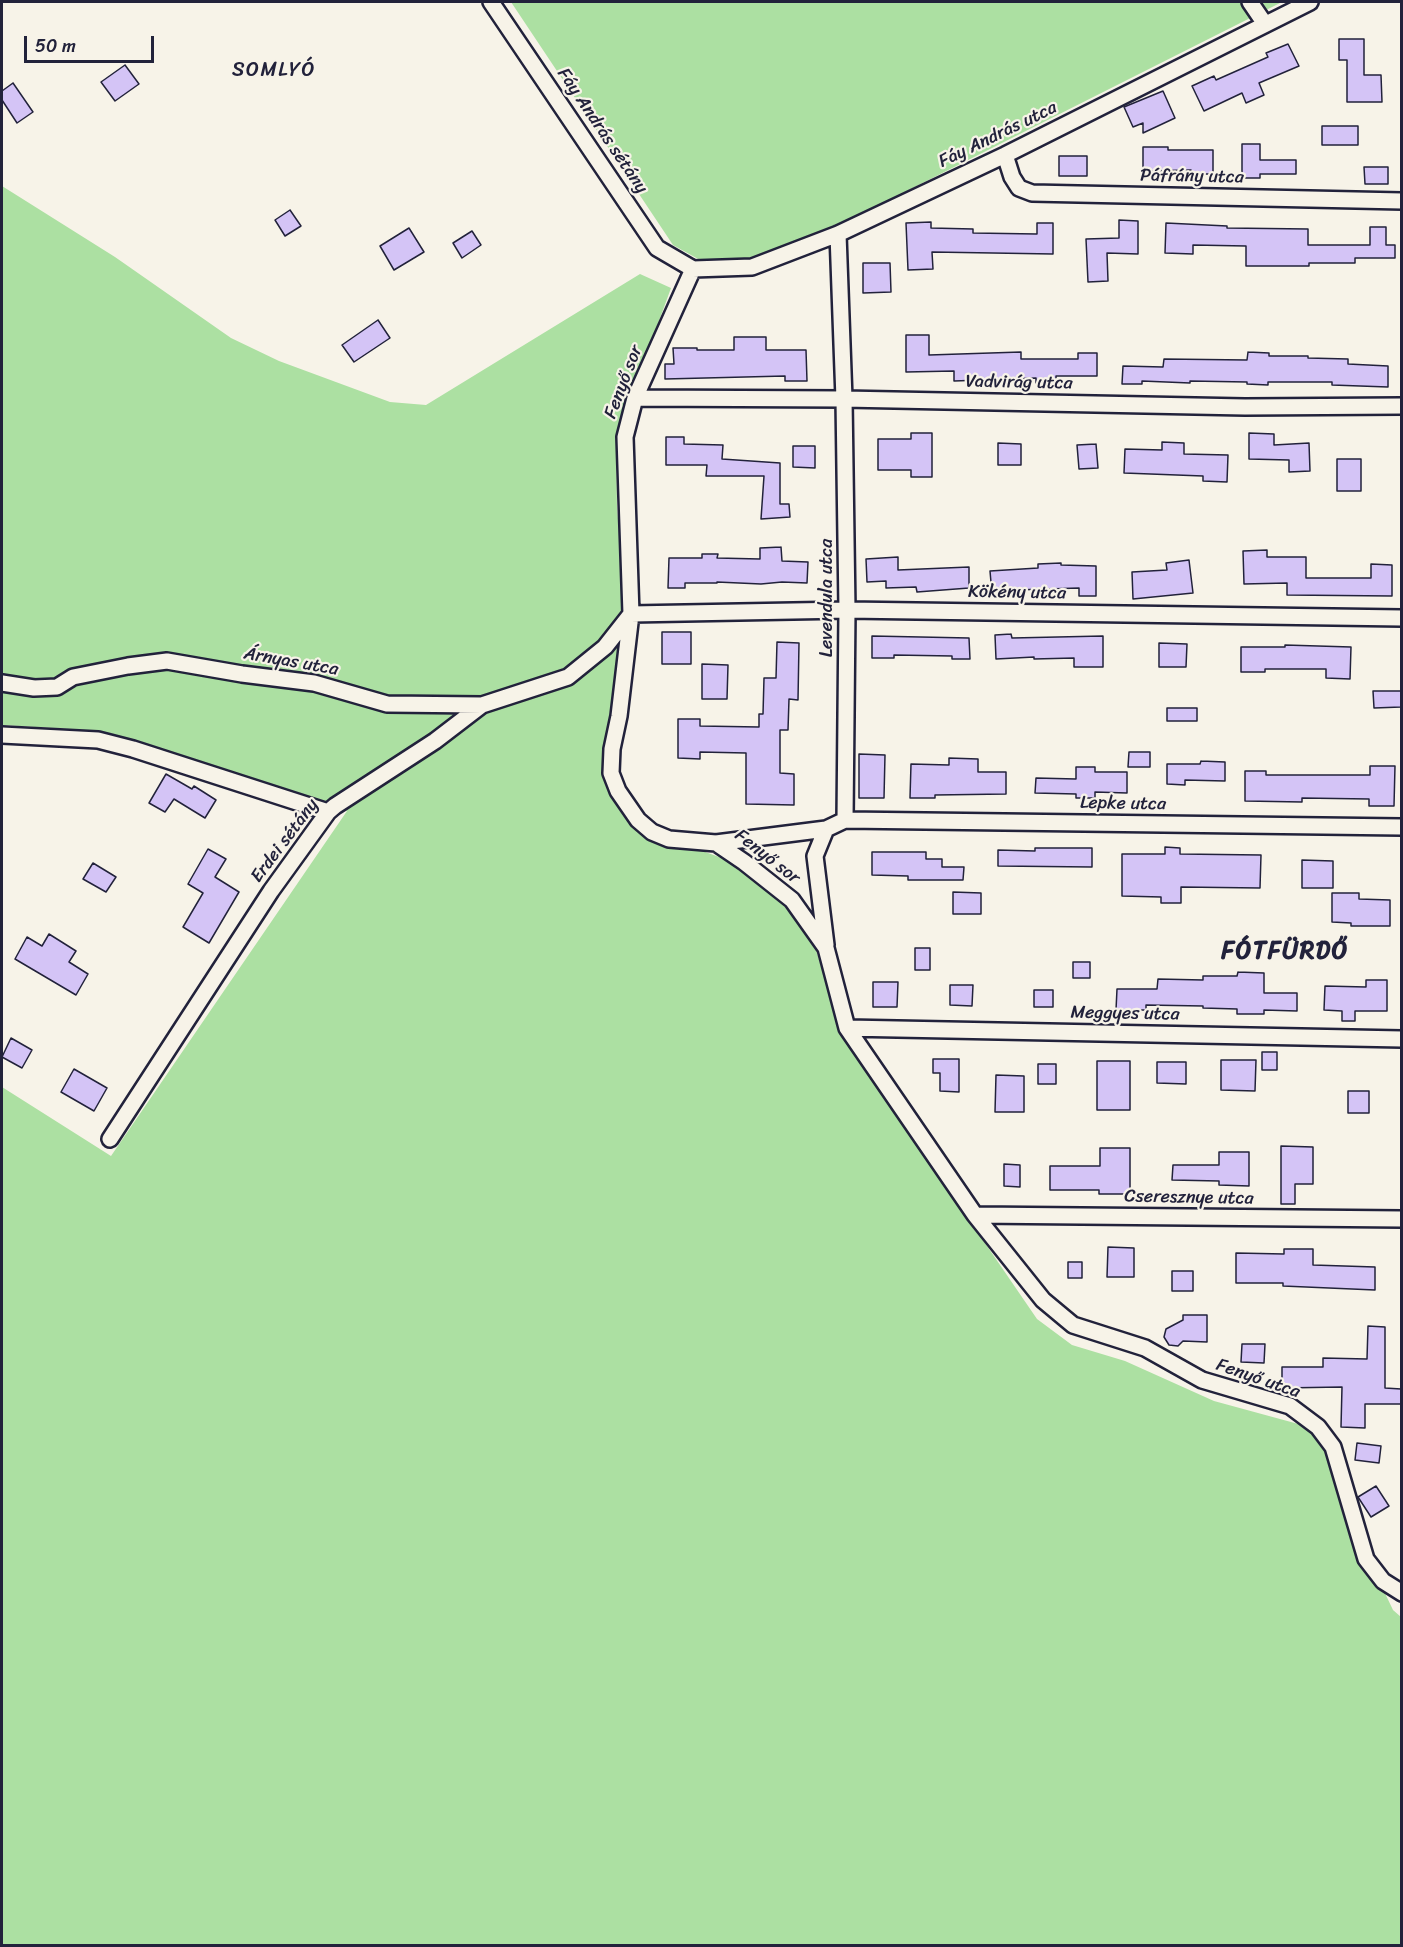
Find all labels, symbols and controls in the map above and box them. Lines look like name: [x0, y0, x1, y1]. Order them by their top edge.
scale bar: [27, 24, 158, 62]
text: 50 m: [35, 30, 76, 62]
district label: SOMLYÓ: [232, 59, 316, 83]
street label: Fáy András sétány: [552, 64, 652, 198]
street label: Fáy András utca: [935, 97, 1061, 173]
street label: Páfrány utca: [1140, 165, 1244, 189]
street label: Fenyő sor: [600, 342, 648, 422]
street label: Vadvirág utca: [965, 371, 1073, 395]
street label: Levendula utca: [816, 539, 838, 657]
street label: Kökény utca: [968, 581, 1066, 605]
street label: Árnyas utca: [242, 643, 340, 681]
street label: Lepke utca: [1080, 792, 1166, 816]
street label: Erdei sétány: [246, 795, 324, 887]
street label: Fenyő sor: [730, 825, 804, 889]
district label: FÓTFÜRDŐ: [1222, 938, 1348, 966]
street label: Meggyes utca: [1070, 1002, 1180, 1026]
street label: Cseresznye utca: [1124, 1186, 1254, 1210]
street label: Fenyő utca: [1213, 1355, 1303, 1403]

